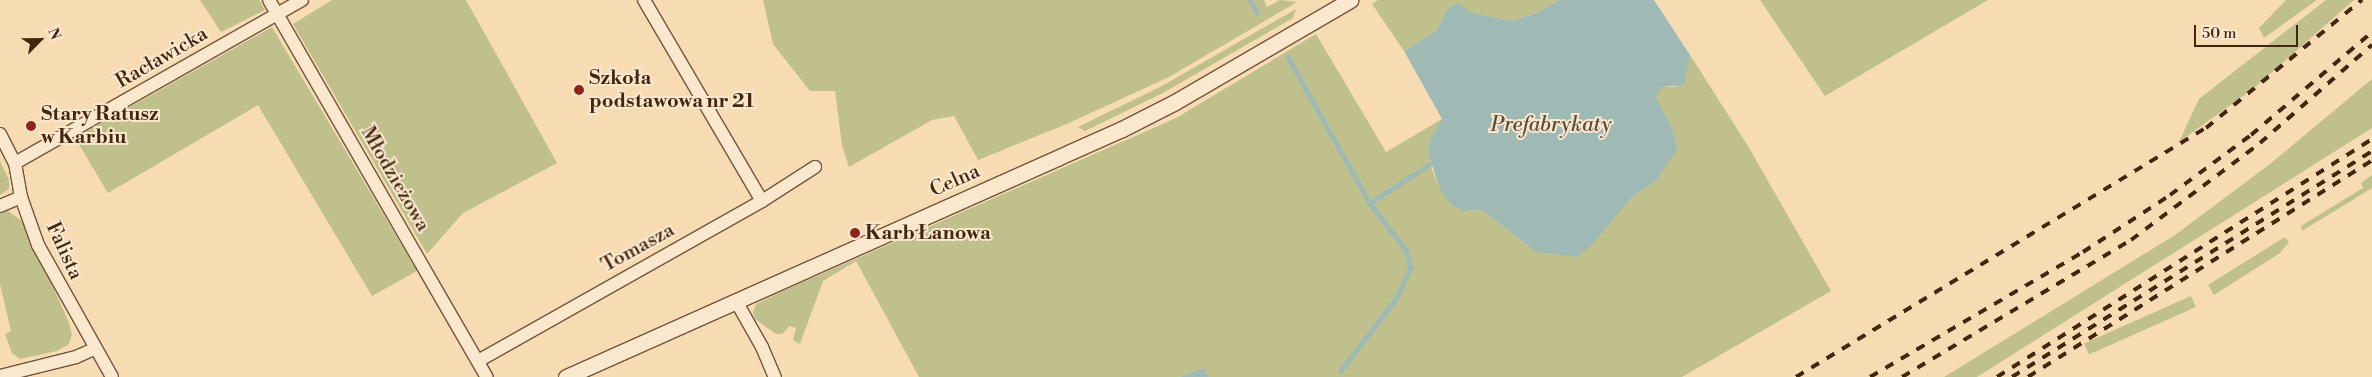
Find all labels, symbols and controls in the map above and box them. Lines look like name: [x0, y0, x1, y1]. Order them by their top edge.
north arrow: [15, 15, 65, 65]
scale bar: [2197, 15, 2301, 47]
street label: Racławicka: [112, 22, 212, 94]
text: 50 m: [2202, 24, 2236, 43]
text: N: [43, 26, 64, 43]
place label: Szkoła podstawowa nr 21: [589, 66, 754, 113]
marker: Szkoła podstawowa nr 21: [573, 84, 585, 96]
place label: Stary Ratusz w Karbiu: [41, 102, 159, 149]
water label: Prefabrykaty: [1490, 112, 1612, 138]
marker: Stary Ratusz w Karbiu: [25, 120, 37, 132]
street label: Młodzieżowa: [355, 122, 435, 236]
street label: Celna: [926, 160, 984, 202]
street label: Falista: [40, 218, 88, 284]
street label: Tomasza: [597, 218, 679, 278]
place label: Karb Łanowa: [865, 221, 991, 245]
marker: Karb Łanowa: [849, 227, 861, 239]

